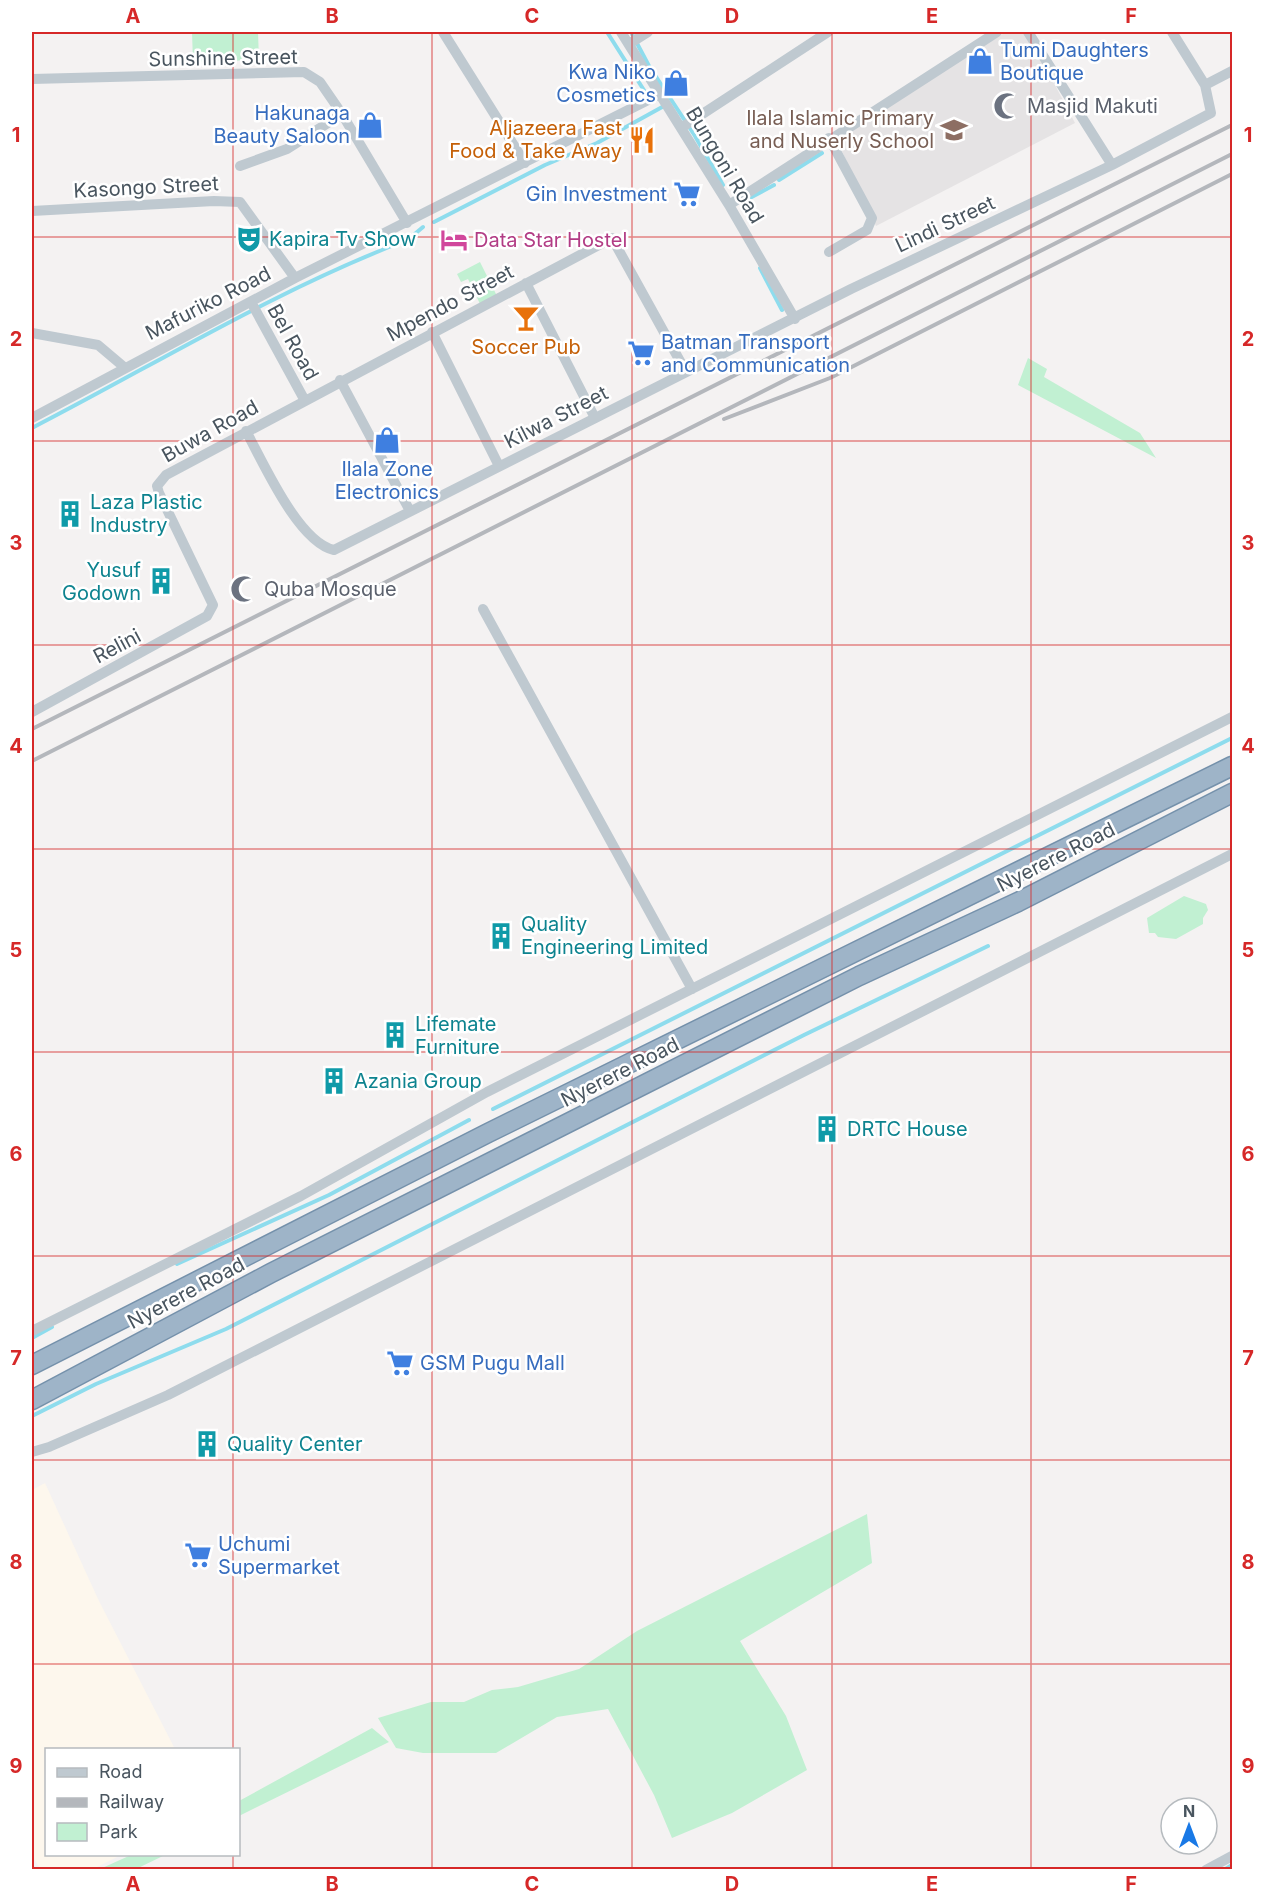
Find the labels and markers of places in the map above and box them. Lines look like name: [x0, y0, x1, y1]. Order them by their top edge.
place label: Tumi Daughters Boutique: [1000, 38, 1149, 85]
shop icon: Tumi Daughters Boutique: [965, 46, 995, 76]
place label: Kwa Niko Cosmetics: [556, 60, 656, 107]
shop icon: Kwa Niko Cosmetics: [661, 68, 691, 98]
mosque icon: Masjid Makuti: [992, 91, 1022, 121]
place label: Masjid Makuti: [1027, 94, 1158, 118]
place label: Hakunaga Beauty Saloon: [213, 101, 350, 148]
place label: Ilala Islamic Primary and Nuserly School: [746, 106, 934, 153]
shop icon: Hakunaga Beauty Saloon: [355, 110, 385, 140]
school or university icon: Ilala Islamic Primary and Nuserly School: [939, 115, 969, 145]
place label: Aljazeera Fast Food & Take Away: [449, 116, 622, 163]
restaurant icon: Aljazeera Fast Food & Take Away: [627, 125, 657, 155]
supermarket icon: Gin Investment: [672, 179, 702, 209]
place label: Gin Investment: [526, 182, 667, 206]
theatre icon: Kapira Tv Show: [234, 224, 264, 254]
hotel icon: Data Star Hostel: [439, 225, 469, 255]
place label: Kapira Tv Show: [269, 227, 416, 251]
place label: Data Star Hostel: [474, 228, 627, 252]
bar icon: Soccer Pub: [511, 303, 541, 333]
place label: Batman Transport and Communication: [661, 330, 850, 377]
place label: Soccer Pub: [471, 335, 581, 359]
supermarket icon: Batman Transport and Communication: [626, 338, 656, 368]
shop icon: Ilala Zone Electronics: [372, 425, 402, 455]
place label: Ilala Zone Electronics: [335, 457, 439, 504]
place label: Laza Plastic Industry: [90, 490, 203, 537]
building icon: Laza Plastic Industry: [55, 499, 85, 529]
place label: Yusuf Godown: [62, 558, 142, 605]
building icon: Yusuf Godown: [146, 566, 176, 596]
mosque icon: Quba Mosque: [229, 574, 259, 604]
place label: Quba Mosque: [264, 577, 397, 601]
place label: Quality Engineering Limited: [521, 912, 708, 959]
building icon: Quality Engineering Limited: [486, 921, 516, 951]
place label: Lifemate Furniture: [415, 1012, 500, 1059]
building icon: Lifemate Furniture: [380, 1020, 410, 1050]
building icon: Azania Group: [319, 1066, 349, 1096]
place label: Azania Group: [354, 1069, 482, 1093]
building icon: DRTC House: [812, 1114, 842, 1144]
place label: DRTC House: [847, 1117, 968, 1141]
supermarket icon: GSM Pugu Mall: [385, 1348, 415, 1378]
place label: GSM Pugu Mall: [420, 1351, 565, 1375]
building icon: Quality Center: [192, 1429, 222, 1459]
place label: Quality Center: [227, 1432, 363, 1456]
place label: Uchumi Supermarket: [218, 1532, 340, 1579]
supermarket icon: Uchumi Supermarket: [183, 1540, 213, 1570]

